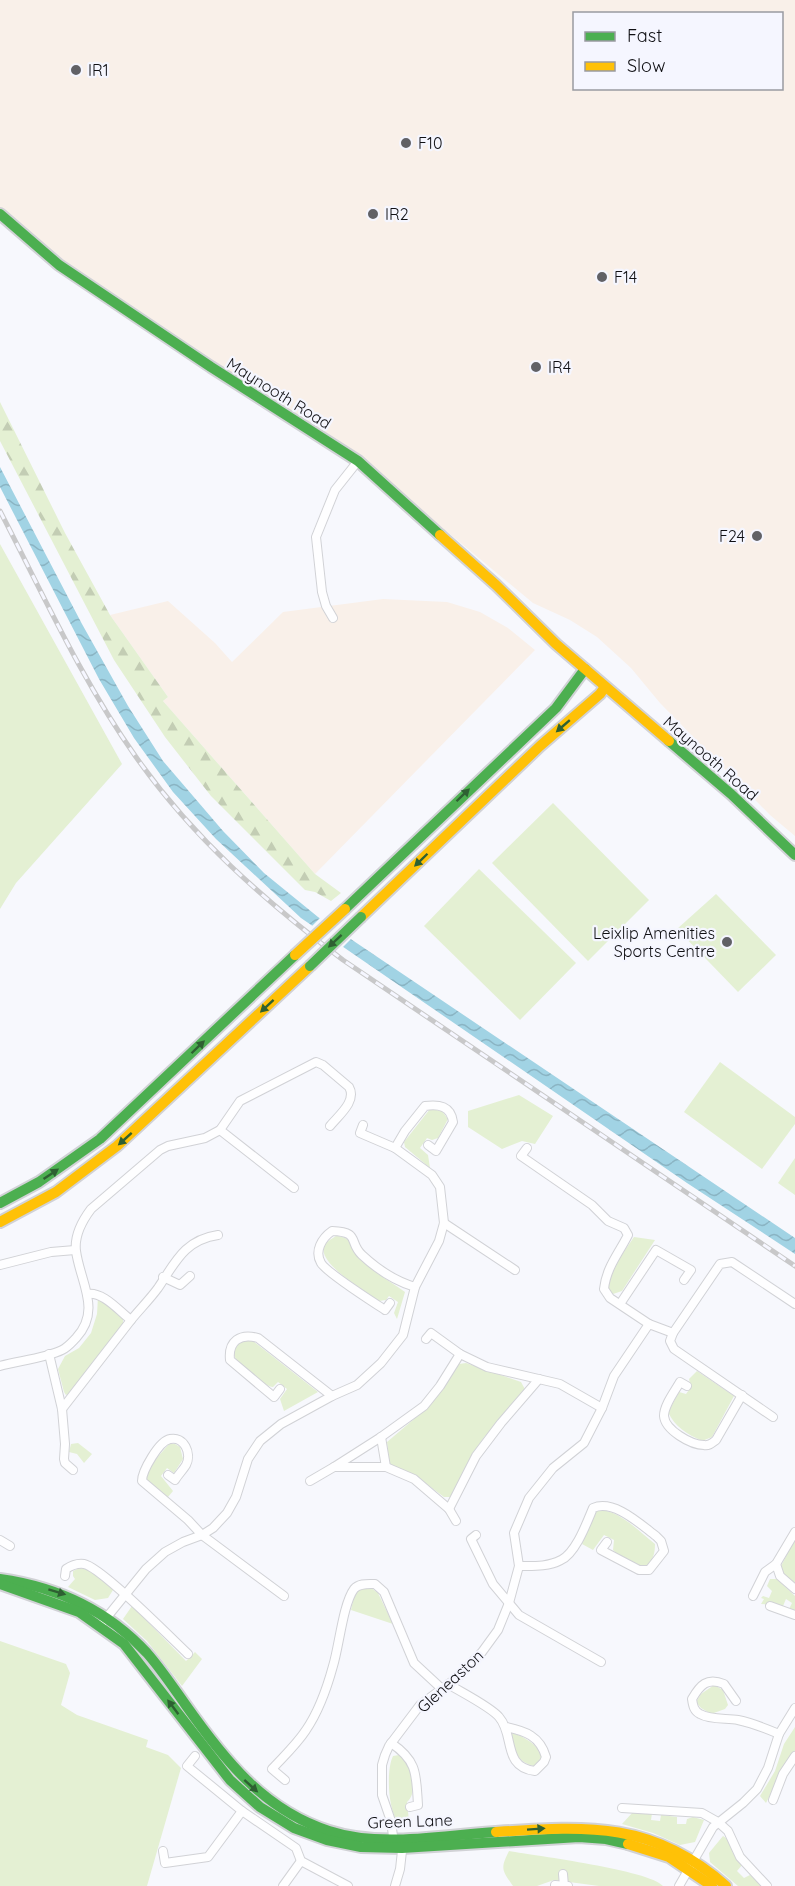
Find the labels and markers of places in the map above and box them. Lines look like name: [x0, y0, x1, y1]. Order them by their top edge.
place label: IR1: [88, 60, 109, 80]
marker: IR1: [69, 63, 83, 77]
place label: F10: [418, 133, 443, 153]
marker: F10: [399, 136, 413, 150]
place label: IR2: [385, 204, 409, 224]
marker: IR2: [366, 207, 380, 221]
place label: F14: [614, 267, 637, 287]
marker: F14: [595, 270, 609, 284]
place label: IR4: [548, 357, 571, 377]
marker: IR4: [529, 360, 543, 374]
place label: F24: [719, 526, 745, 546]
marker: F24: [750, 529, 764, 543]
place label: Leixlip Amenities Sports Centre: [593, 923, 715, 961]
marker: Leixlip Amenities Sports Centre: [720, 935, 734, 949]

